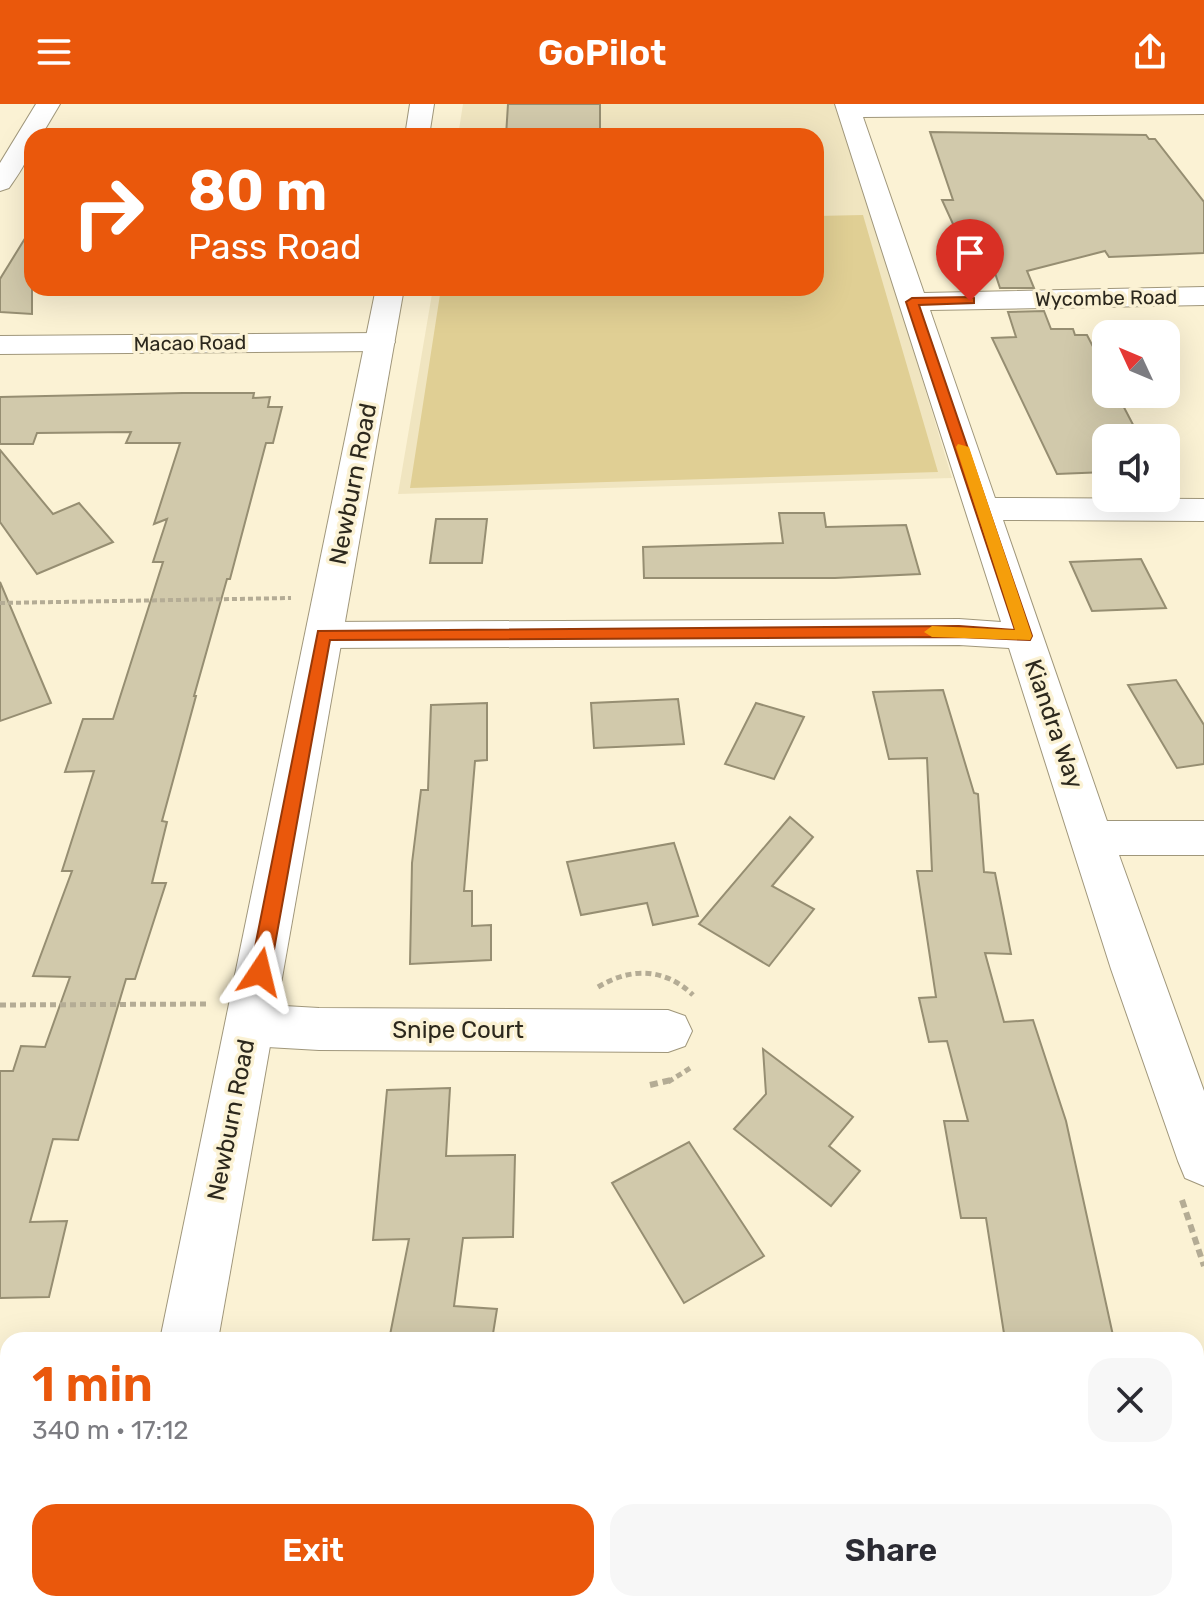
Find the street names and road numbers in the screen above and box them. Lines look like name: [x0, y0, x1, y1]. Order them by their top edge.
street label: Wycombe Road: [1035, 285, 1177, 311]
street label: Macao Road: [133, 330, 247, 356]
street label: Newburn Road: [324, 401, 382, 567]
street label: Kiandra Way: [1019, 656, 1089, 792]
street label: Snipe Court: [392, 1016, 524, 1044]
street label: Newburn Road: [202, 1037, 260, 1203]

